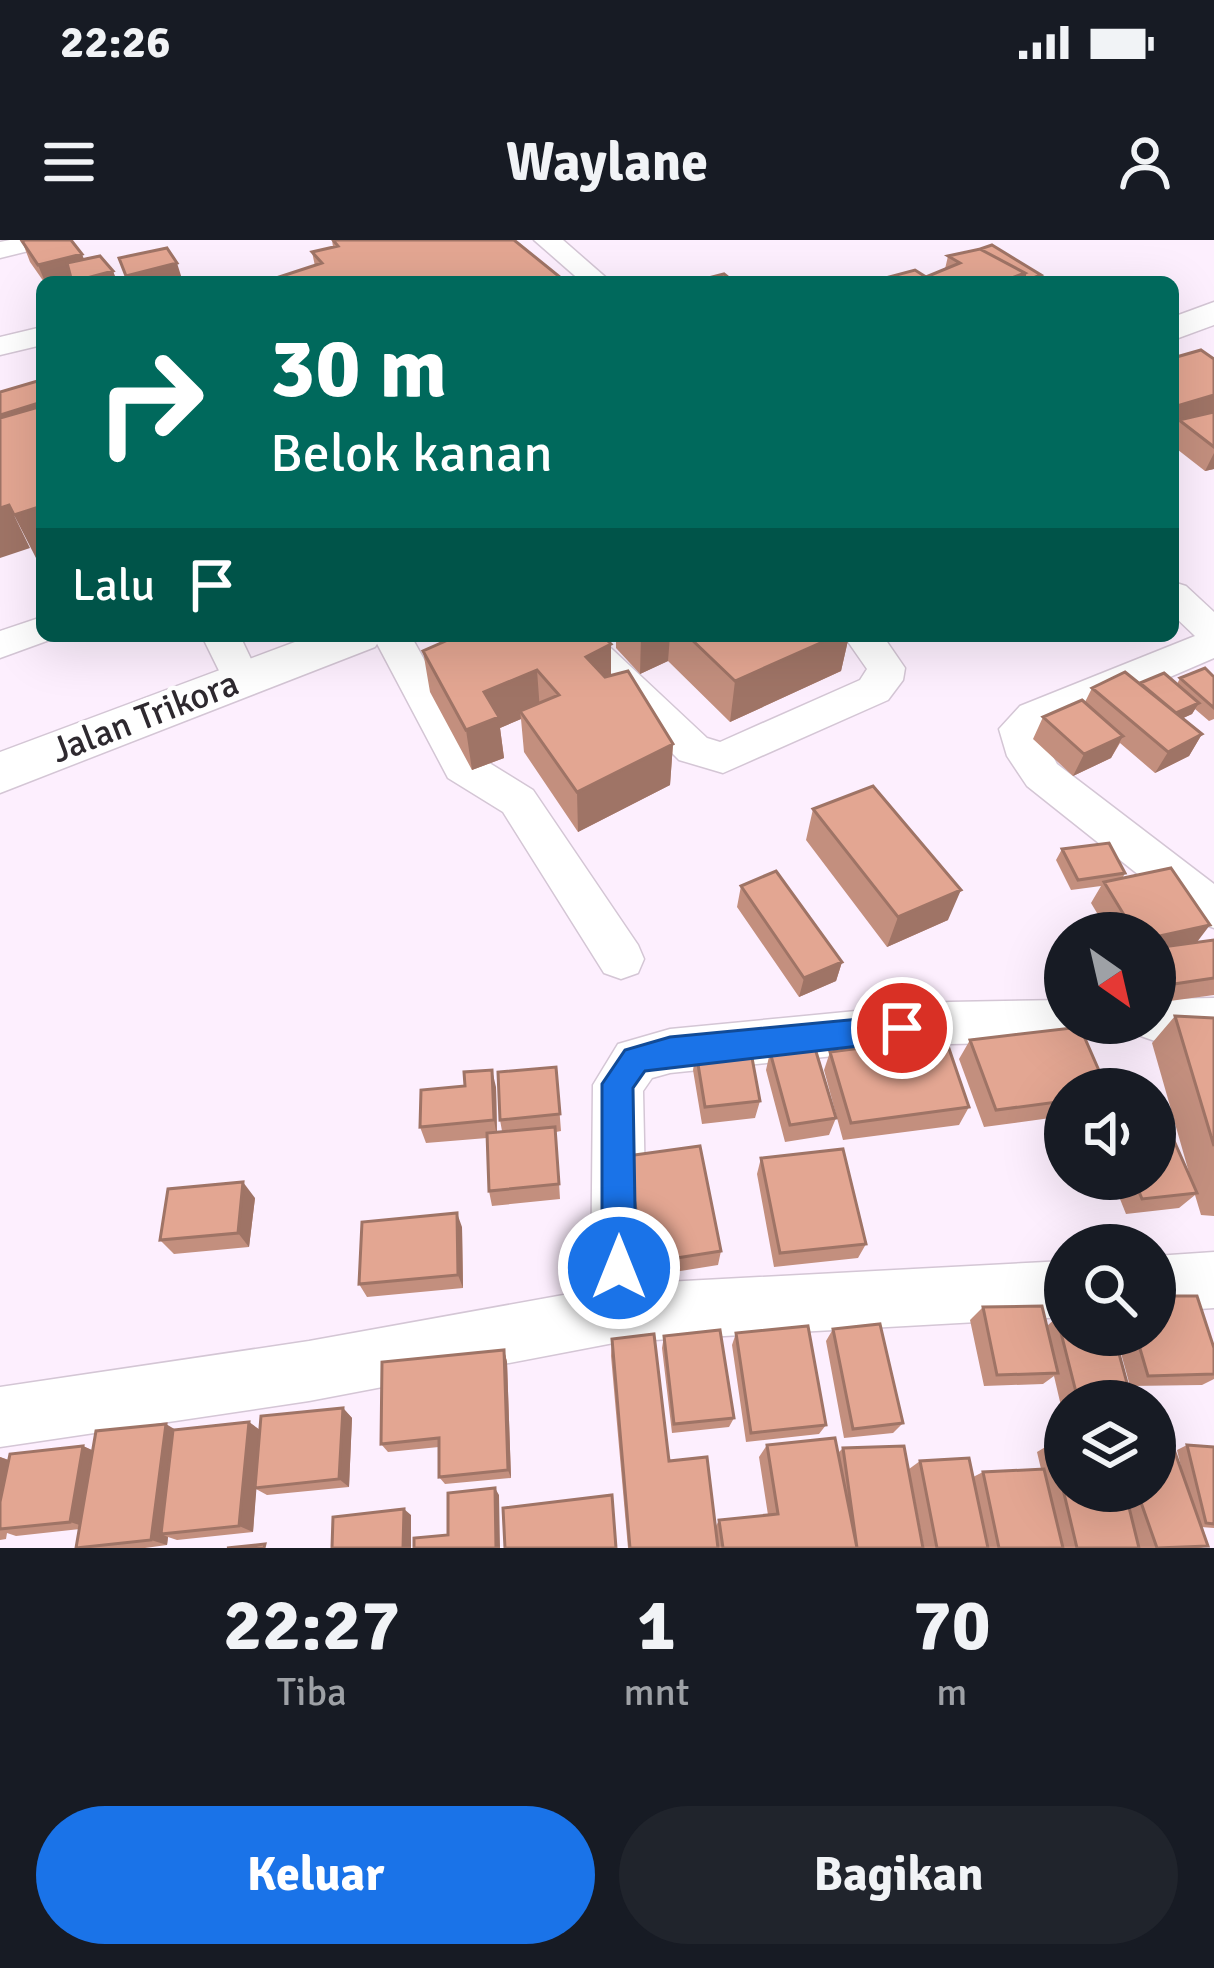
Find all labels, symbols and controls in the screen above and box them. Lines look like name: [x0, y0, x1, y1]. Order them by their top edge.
text: 22:26: [60, 15, 170, 70]
icon: menu: [36, 129, 102, 195]
text: Waylane: [506, 129, 708, 196]
icon: person: [1112, 129, 1178, 195]
text: 30 m: [270, 317, 447, 421]
icon: right: [72, 324, 228, 480]
text: Belok kanan: [270, 420, 553, 487]
icon: arrive: [179, 552, 245, 618]
text: Lalu: [72, 558, 155, 613]
street label: Jalan Trikora: [45, 661, 245, 773]
north arrow: [1044, 912, 1176, 1044]
map controls: [1044, 912, 1176, 1512]
pin: [851, 977, 953, 1079]
icon: arrive: [869, 995, 935, 1061]
button: sound: [1044, 1068, 1176, 1200]
position arrow: [556, 1205, 682, 1331]
button: search: [1044, 1224, 1176, 1356]
button: layers: [1044, 1380, 1176, 1512]
text: 22:27: [223, 1581, 400, 1670]
text: 1: [637, 1581, 676, 1670]
text: 70: [913, 1581, 991, 1670]
text: Tiba: [277, 1668, 347, 1716]
text: mnt: [623, 1668, 689, 1716]
text: m: [936, 1668, 967, 1716]
button: Keluar: [36, 1806, 595, 1944]
button: Bagikan: [619, 1806, 1178, 1944]

